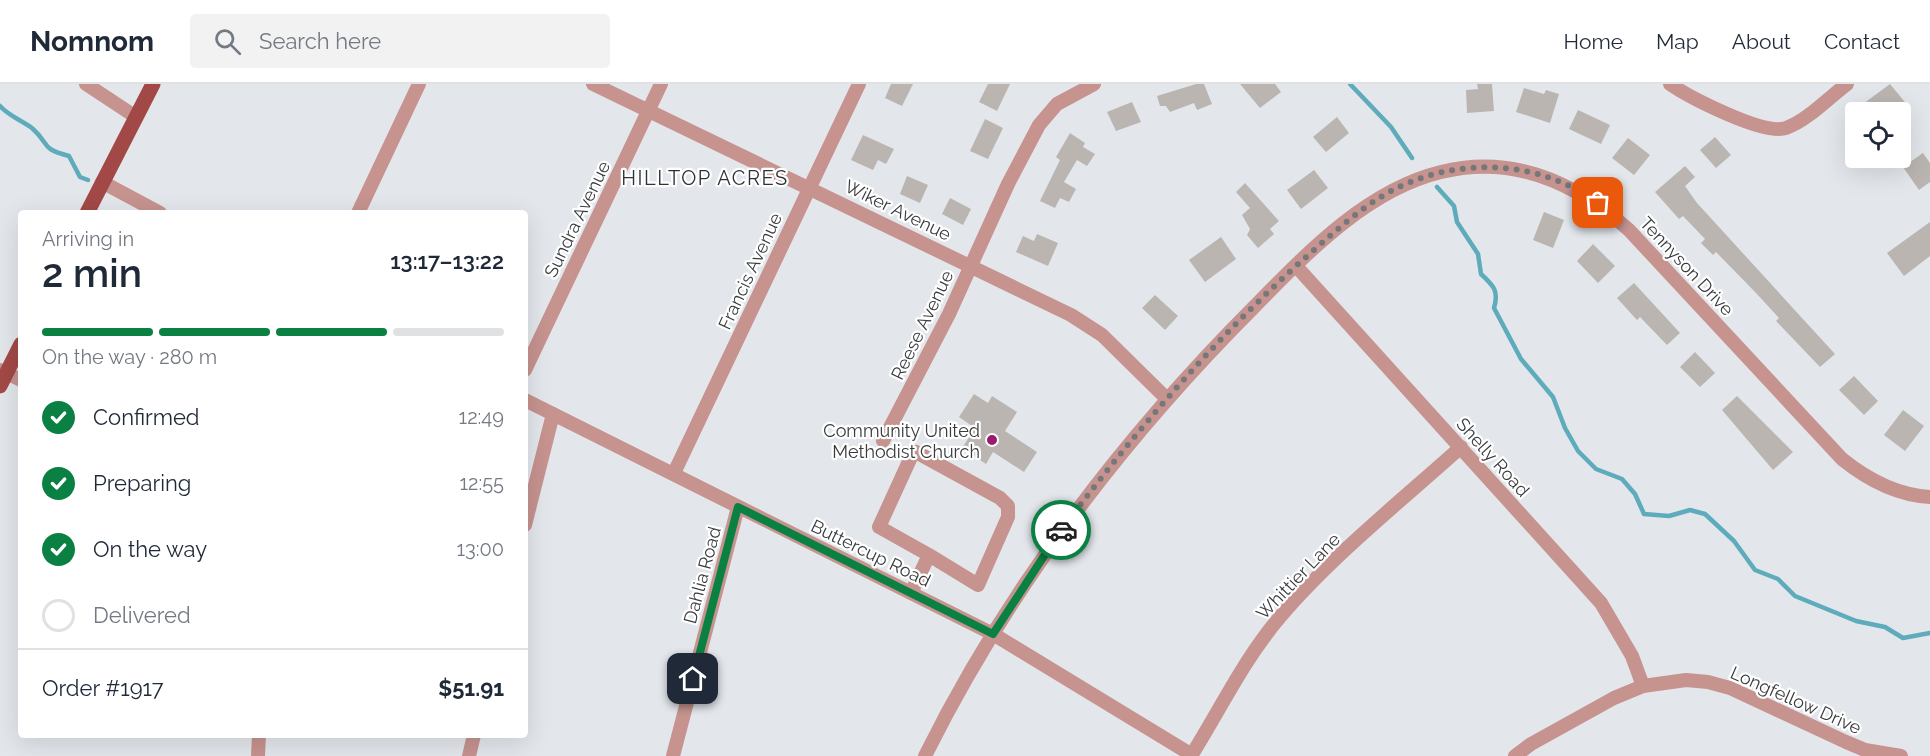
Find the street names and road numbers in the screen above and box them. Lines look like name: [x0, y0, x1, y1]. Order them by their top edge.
street label: Sundra Avenue: [540, 157, 614, 280]
street label: Wiker Avenue: [842, 175, 955, 245]
street label: Francis Avenue: [714, 209, 786, 333]
street label: Tennyson Drive: [1636, 212, 1738, 320]
street label: Reese Avenue: [886, 267, 958, 383]
street label: Shelly Road: [1452, 413, 1534, 501]
street label: Buttercup Road: [808, 515, 934, 591]
street label: Dahlia Road: [679, 524, 725, 626]
street label: Whittier Lane: [1252, 528, 1345, 623]
street label: Longfellow Drive: [1727, 662, 1865, 738]

